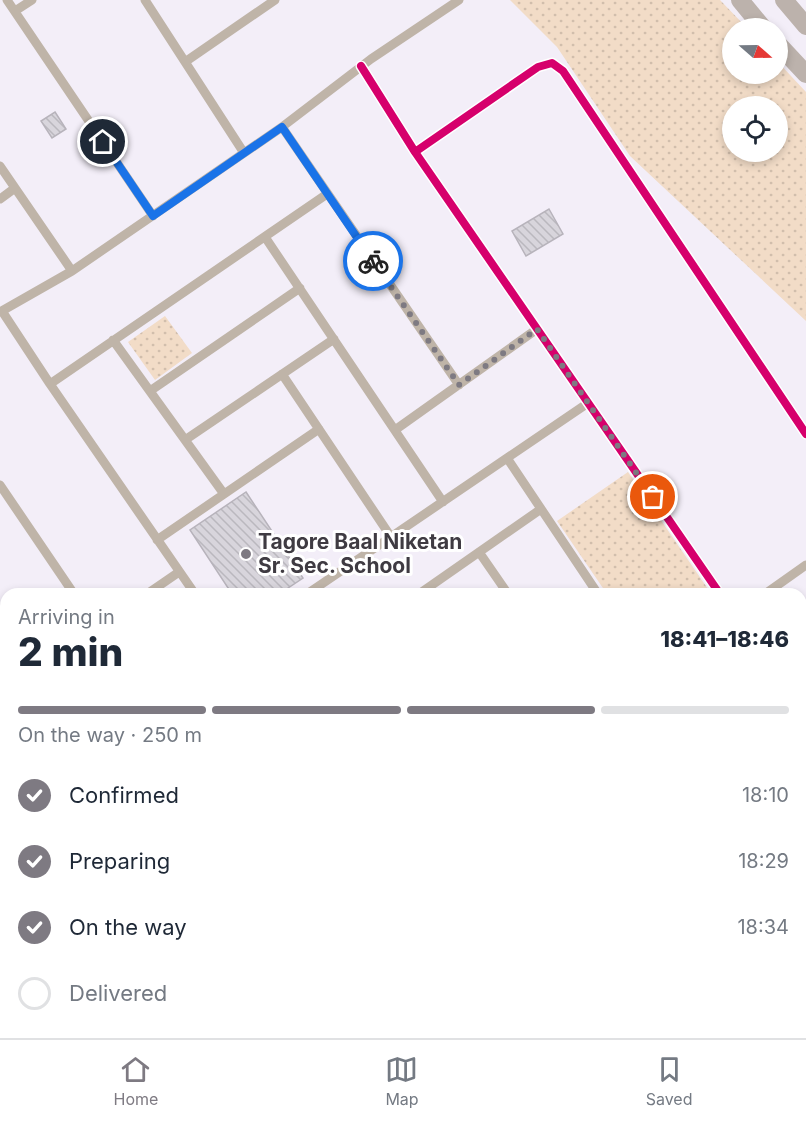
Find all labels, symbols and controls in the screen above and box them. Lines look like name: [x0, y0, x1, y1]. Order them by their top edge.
north arrow: [722, 18, 788, 84]
map controls: [722, 18, 788, 162]
button: locate: [722, 96, 788, 162]
pin: [77, 116, 128, 167]
icon: home: [86, 125, 119, 158]
courier: [343, 231, 403, 291]
icon: bike: [357, 245, 390, 278]
pin: [627, 471, 678, 522]
icon: bag: [636, 480, 669, 513]
place label: Tagore Baal Niketan Sr. Sec. School: [258, 529, 462, 578]
marker: Tagore Baal Niketan Sr. Sec. School: [239, 547, 253, 561]
text: Arriving in: [18, 605, 115, 629]
text: 18:41–18:46: [660, 626, 789, 652]
text: 2 min: [18, 628, 123, 675]
text: On the way · 250 m: [18, 723, 202, 747]
icon: check: [18, 779, 51, 812]
text: Confirmed: [69, 782, 179, 808]
text: 18:10: [742, 783, 789, 807]
icon: check: [18, 845, 51, 878]
text: Preparing: [69, 848, 170, 874]
text: 18:29: [738, 849, 789, 873]
icon: check: [18, 911, 51, 944]
text: On the way: [69, 914, 187, 940]
text: 18:34: [737, 915, 789, 939]
text: Delivered: [69, 980, 167, 1006]
tab: Home: [114, 1053, 158, 1109]
tab: Map: [385, 1053, 419, 1109]
tab: Saved: [646, 1053, 692, 1109]

